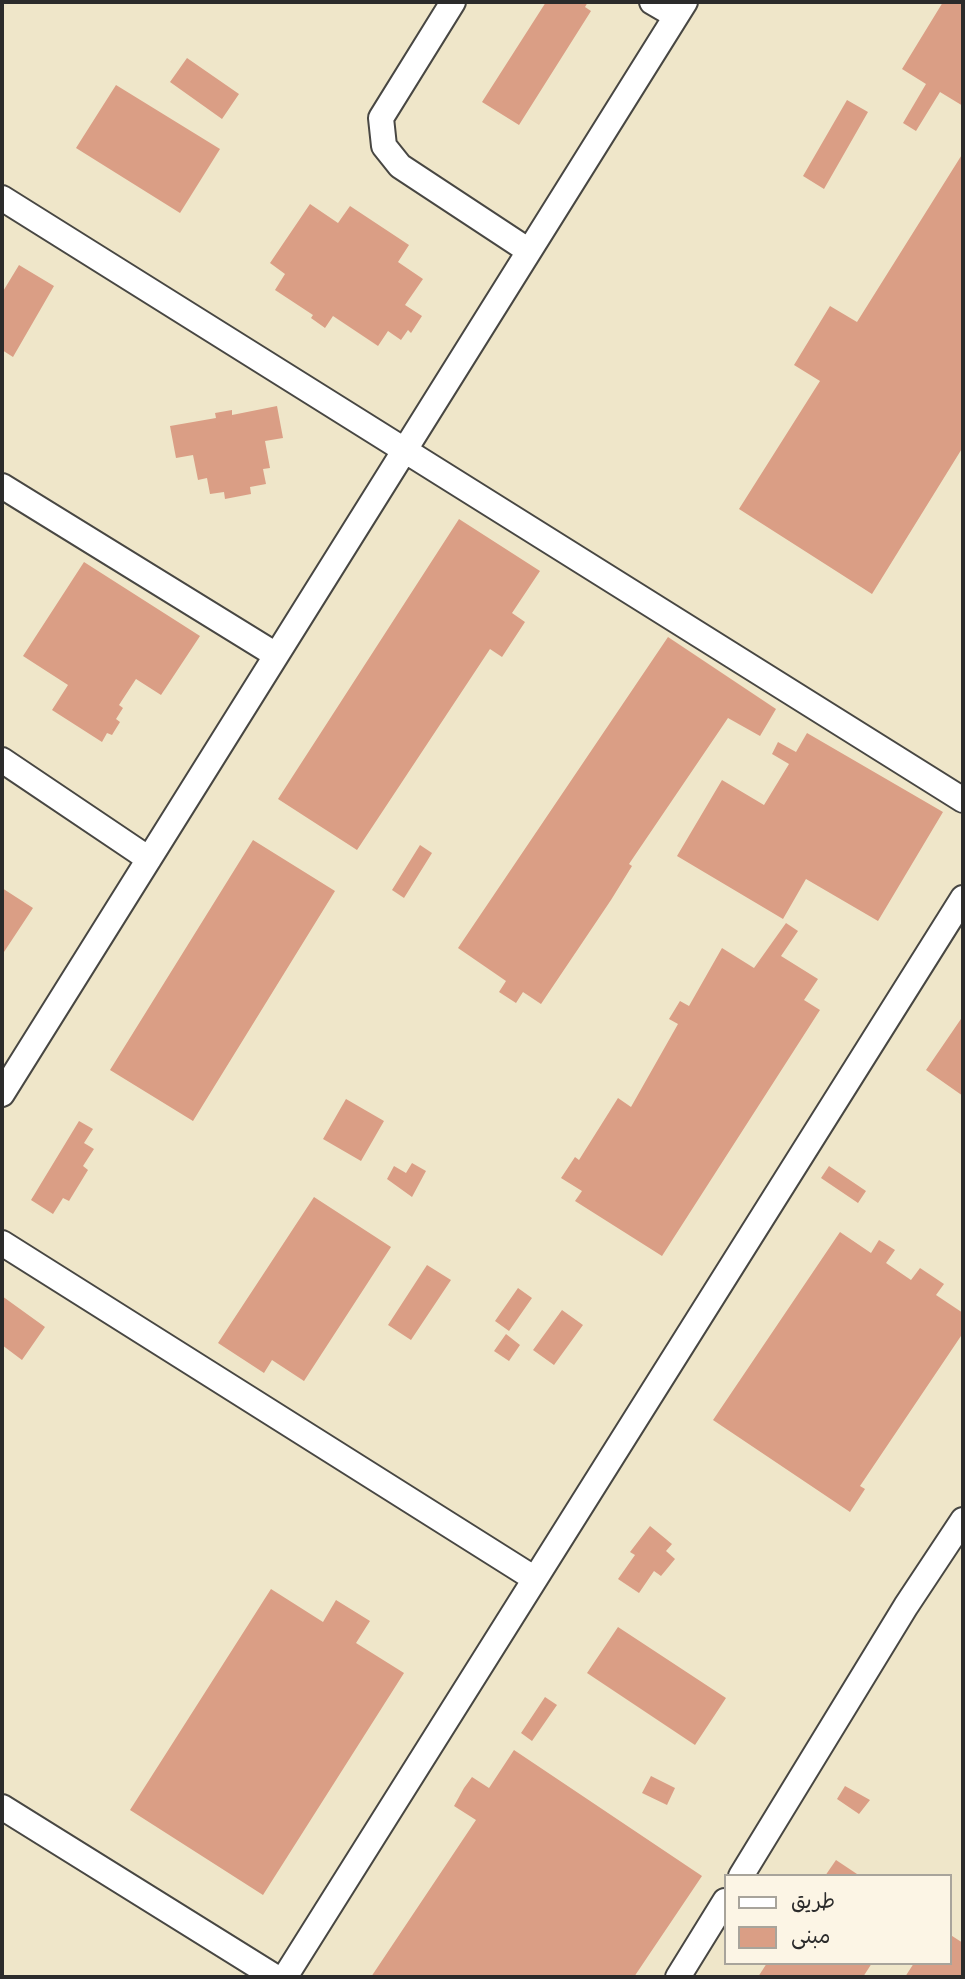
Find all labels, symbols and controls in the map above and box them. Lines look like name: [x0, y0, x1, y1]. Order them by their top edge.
legend: [724, 1874, 951, 1965]
text: طريق: [791, 1887, 835, 1916]
text: مبنى: [791, 1922, 830, 1951]

